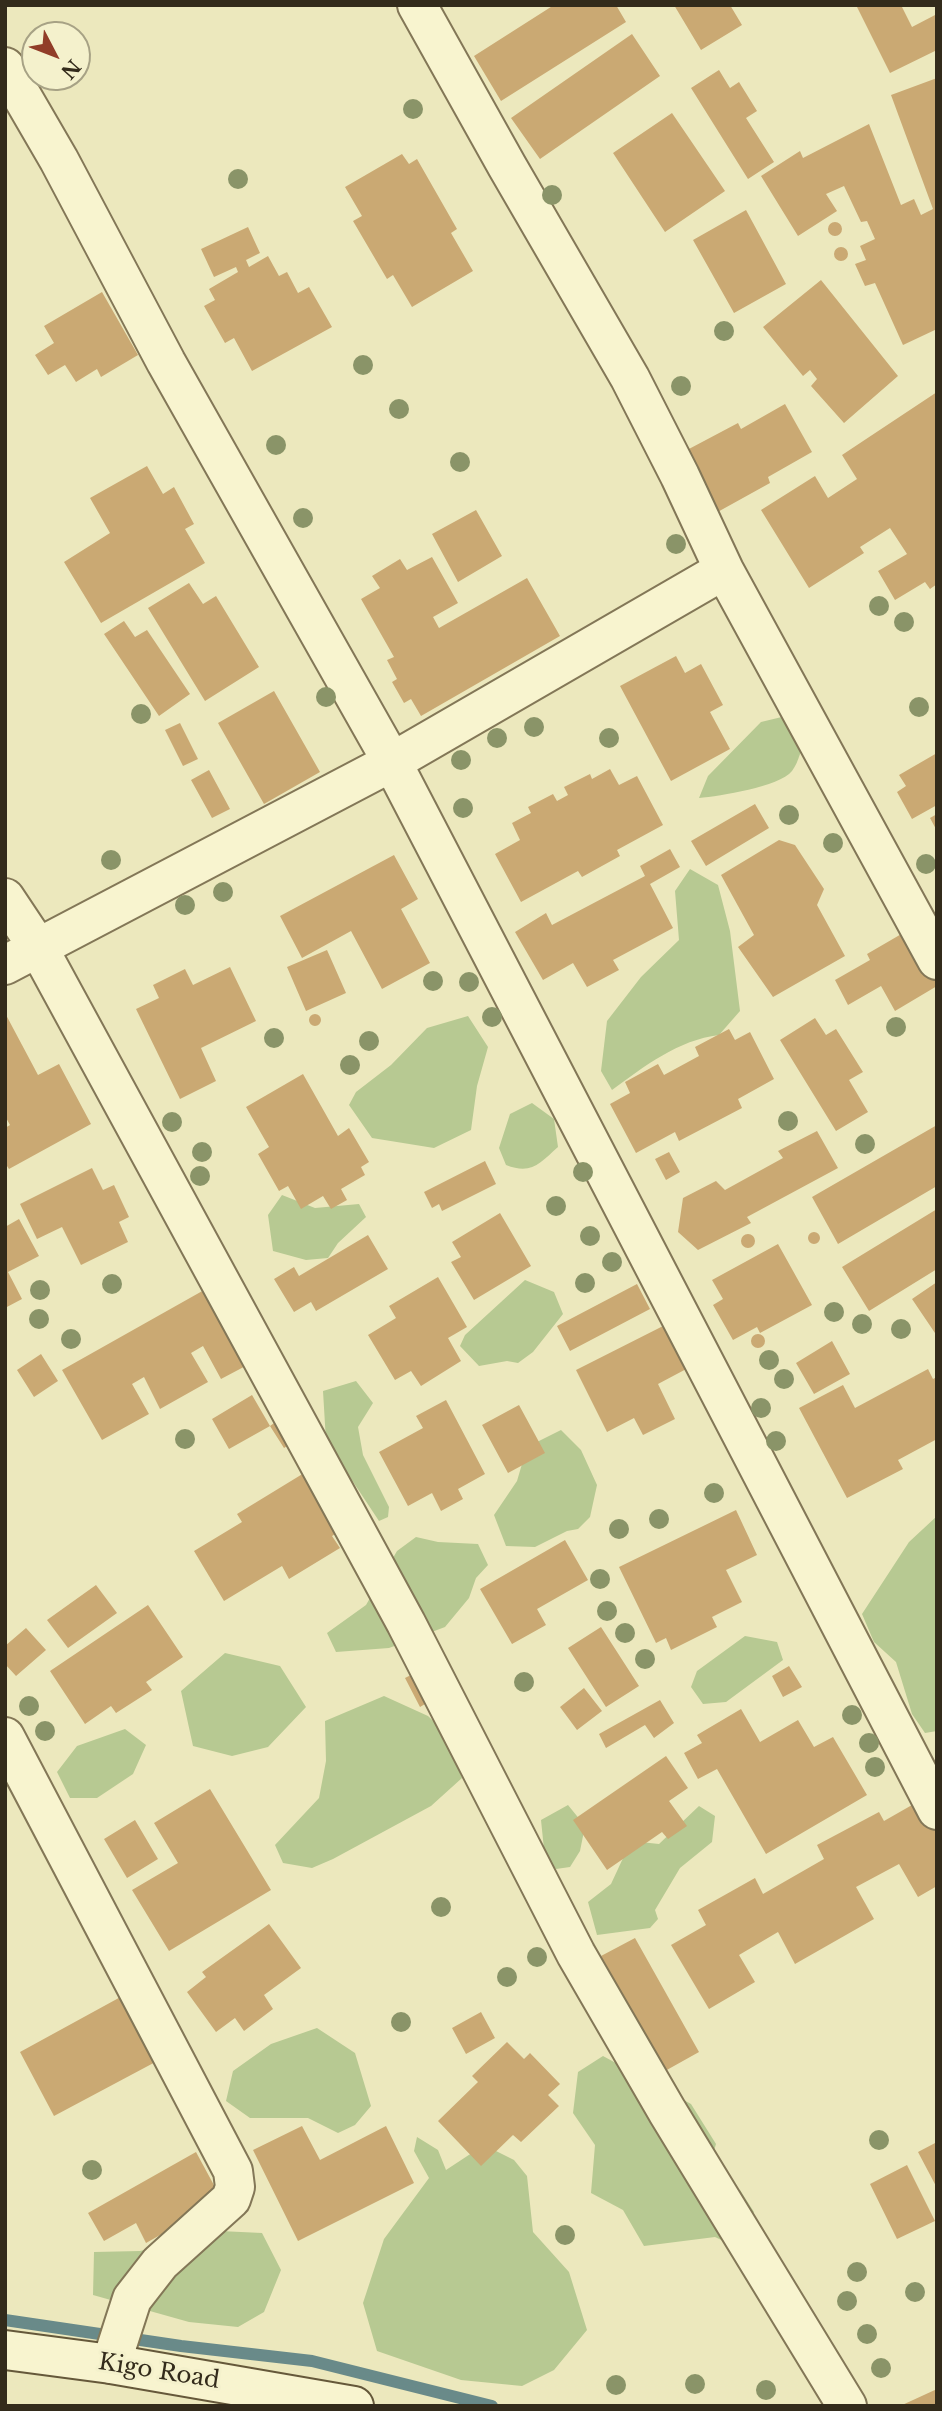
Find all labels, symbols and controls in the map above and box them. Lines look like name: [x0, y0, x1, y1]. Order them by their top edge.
north arrow: [21, 21, 91, 91]
text: N: [56, 55, 85, 83]
street label: Kigo Road: [96, 2349, 222, 2395]

